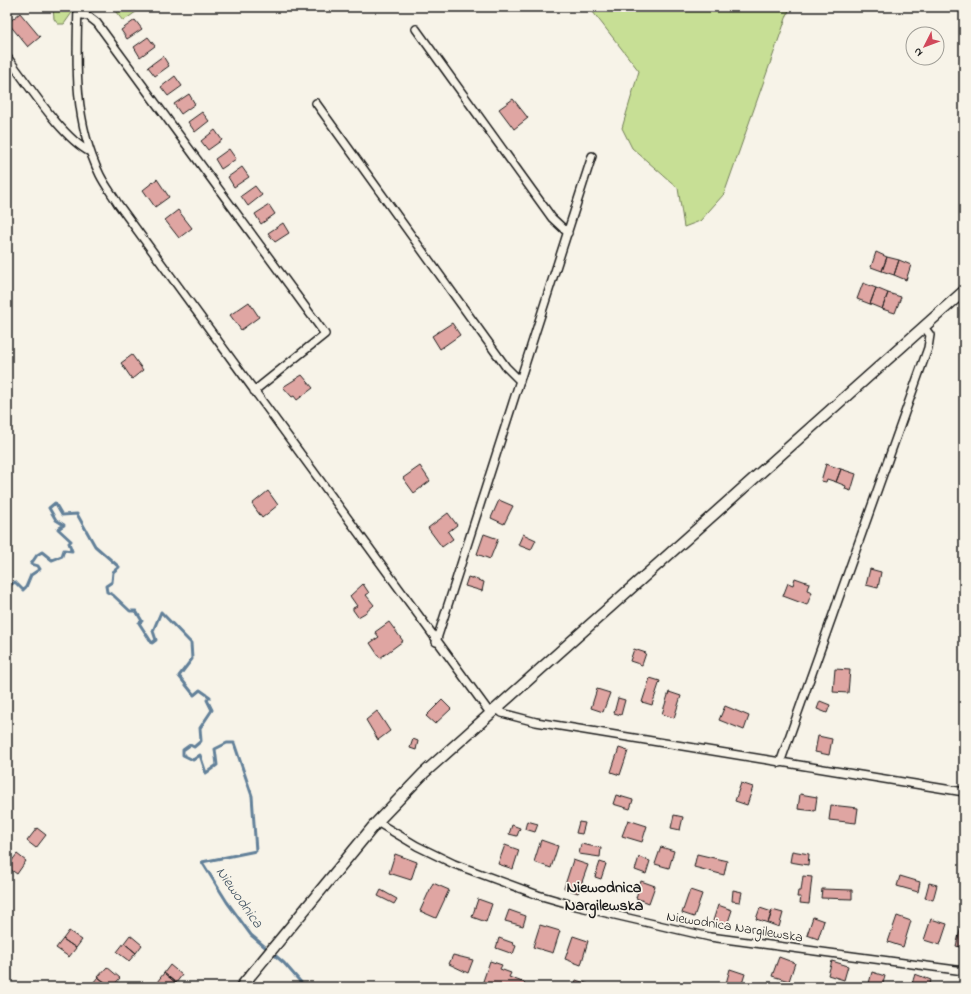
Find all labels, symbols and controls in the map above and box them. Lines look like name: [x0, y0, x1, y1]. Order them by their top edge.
north arrow: [905, 26, 945, 66]
text: N: [910, 44, 927, 60]
water label: Niewodnica: [210, 862, 269, 933]
district label: Niewodnica Nargilewska: [565, 876, 644, 919]
street label: Niewodnica Nargilewska: [665, 906, 805, 950]

